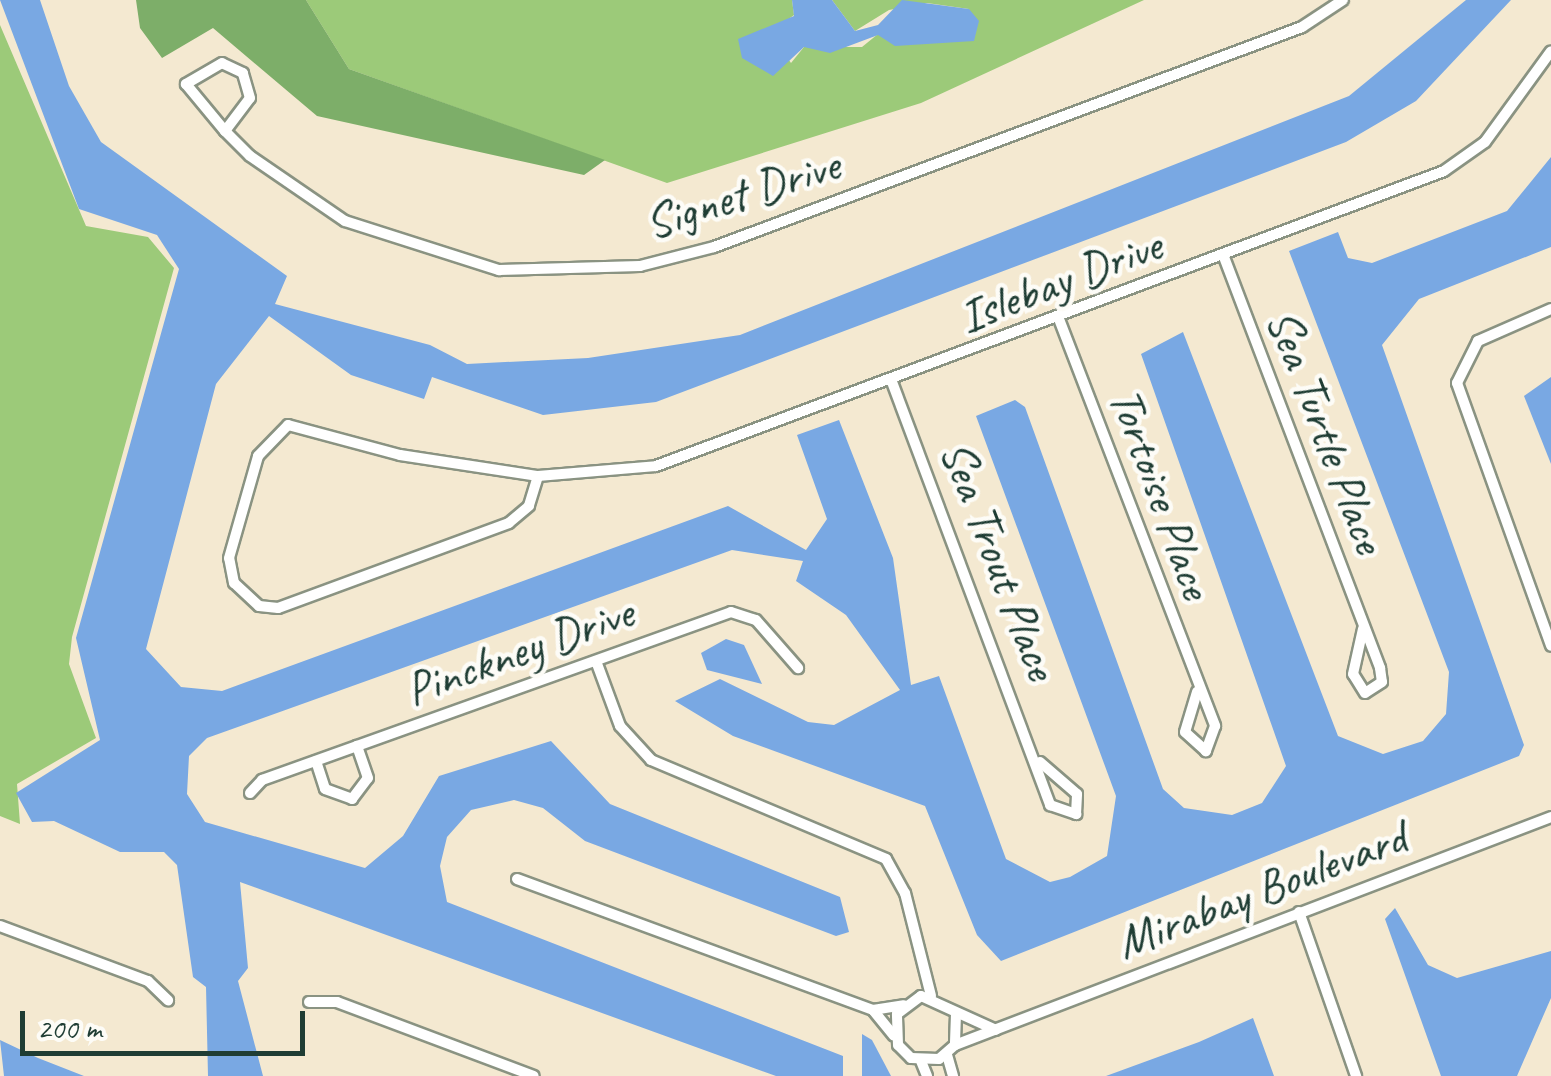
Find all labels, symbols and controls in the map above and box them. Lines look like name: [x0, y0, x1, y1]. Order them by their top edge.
street label: Signet Drive: [637, 136, 847, 252]
street label: Islebay Drive: [950, 216, 1170, 346]
street label: Sea Turtle Place: [1253, 301, 1399, 561]
street label: Tortoise Place: [1096, 379, 1226, 607]
street label: Sea Trout Place: [927, 433, 1071, 687]
street label: Pinckney Drive: [397, 583, 641, 719]
street label: Mirabay Boulevard: [1108, 808, 1414, 972]
scale bar: [25, 991, 310, 1053]
text: 200 m: [37, 1009, 102, 1047]

